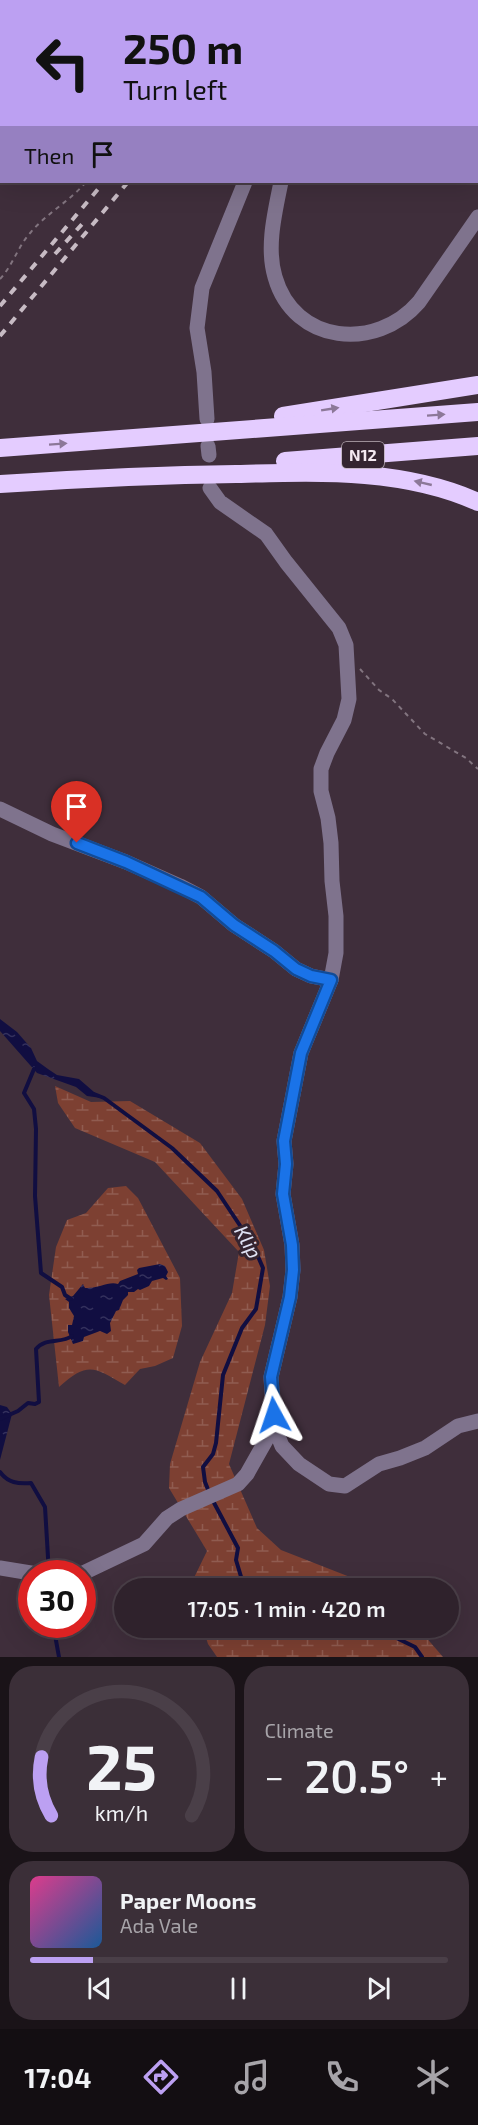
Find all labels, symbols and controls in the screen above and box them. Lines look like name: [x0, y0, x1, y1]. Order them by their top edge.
text: 250 m: [123, 22, 243, 72]
icon: left: [24, 24, 102, 102]
text: Turn left: [123, 73, 227, 105]
icon: arrive: [86, 138, 119, 171]
text: Then: [24, 142, 74, 168]
one-way arrow: [320, 404, 339, 413]
one-way arrow: [426, 411, 445, 420]
one-way arrow: [49, 439, 68, 448]
road number: N12: [342, 442, 384, 468]
one-way arrow: [413, 478, 432, 487]
pin: [51, 781, 102, 843]
icon: arrive: [60, 790, 93, 823]
water label: Klip: [230, 1221, 268, 1262]
position arrow: [242, 1383, 306, 1447]
speed limit sign: 30: [18, 1560, 96, 1638]
text: 17:05 · 1 min · 420 m: [187, 1595, 386, 1621]
text: Climate: [265, 1718, 334, 1742]
text: 25: [86, 1728, 157, 1803]
text: 20.5°: [304, 1748, 409, 1802]
text: −: [265, 1756, 284, 1796]
text: +: [430, 1756, 448, 1796]
text: km/h: [95, 1800, 148, 1825]
text: Paper Moons: [120, 1887, 256, 1913]
text: Ada Vale: [120, 1913, 198, 1937]
icon: previous: [83, 1972, 116, 2005]
icon: pause: [222, 1972, 255, 2005]
icon: next: [362, 1972, 395, 2005]
icon: directions: [140, 2056, 182, 2098]
icon: music: [231, 2056, 273, 2098]
icon: phone: [321, 2056, 363, 2098]
icon: climate: [412, 2056, 454, 2098]
text: 17:04: [24, 2061, 91, 2093]

